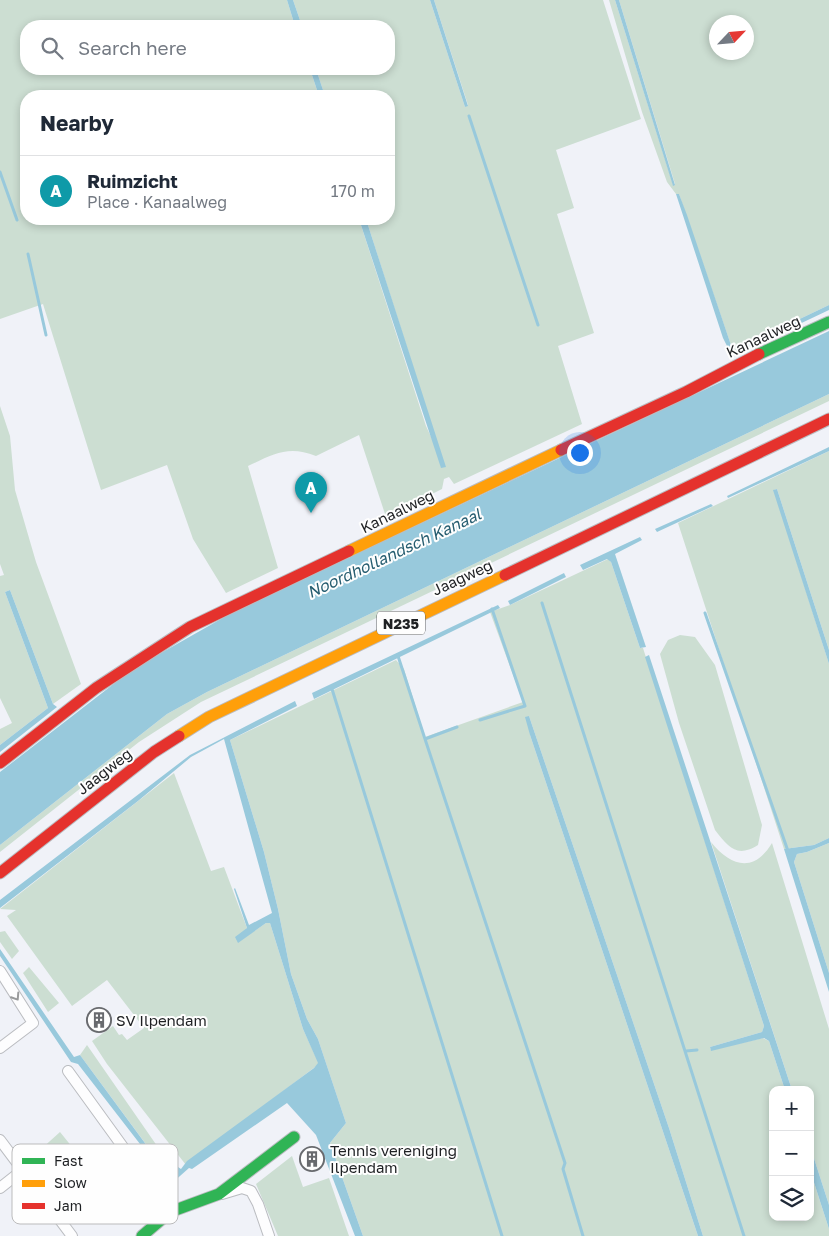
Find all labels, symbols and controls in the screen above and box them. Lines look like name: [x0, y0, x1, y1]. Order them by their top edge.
north arrow: [709, 15, 754, 60]
search box: [20, 20, 395, 75]
icon: search: [38, 34, 66, 62]
text: Search here: [78, 36, 187, 59]
text: Nearby: [40, 110, 114, 136]
text: Ruimzicht: [87, 169, 178, 192]
text: A: [50, 181, 62, 201]
text: 170 m: [331, 181, 375, 201]
text: Place · Kanaalweg: [87, 192, 227, 212]
street label: Kanaalweg: [723, 311, 803, 361]
your location: [567, 440, 593, 466]
pin: A: [295, 472, 327, 513]
street label: Kanaalweg: [357, 485, 437, 537]
water label: Noordhollandsch Kanaal: [304, 503, 485, 602]
street label: Jaagweg: [429, 555, 495, 599]
road number: N235: [377, 612, 425, 634]
street label: Jaagweg: [73, 744, 135, 798]
one-way arrow: [10, 991, 20, 1000]
building icon: SV Ilpendam: [86, 1007, 112, 1033]
place label: SV Ilpendam: [116, 1011, 207, 1029]
map controls: [769, 1086, 814, 1221]
button: +: [769, 1086, 814, 1131]
button: −: [769, 1131, 814, 1176]
place label: Tennis vereniging Ilpendam: [330, 1141, 457, 1176]
legend: [12, 1144, 178, 1224]
building icon: Tennis vereniging Ilpendam: [299, 1146, 325, 1172]
text: Fast: [54, 1152, 83, 1169]
text: Slow: [54, 1174, 87, 1191]
button: layers: [769, 1176, 814, 1221]
text: Jam: [54, 1197, 82, 1214]

